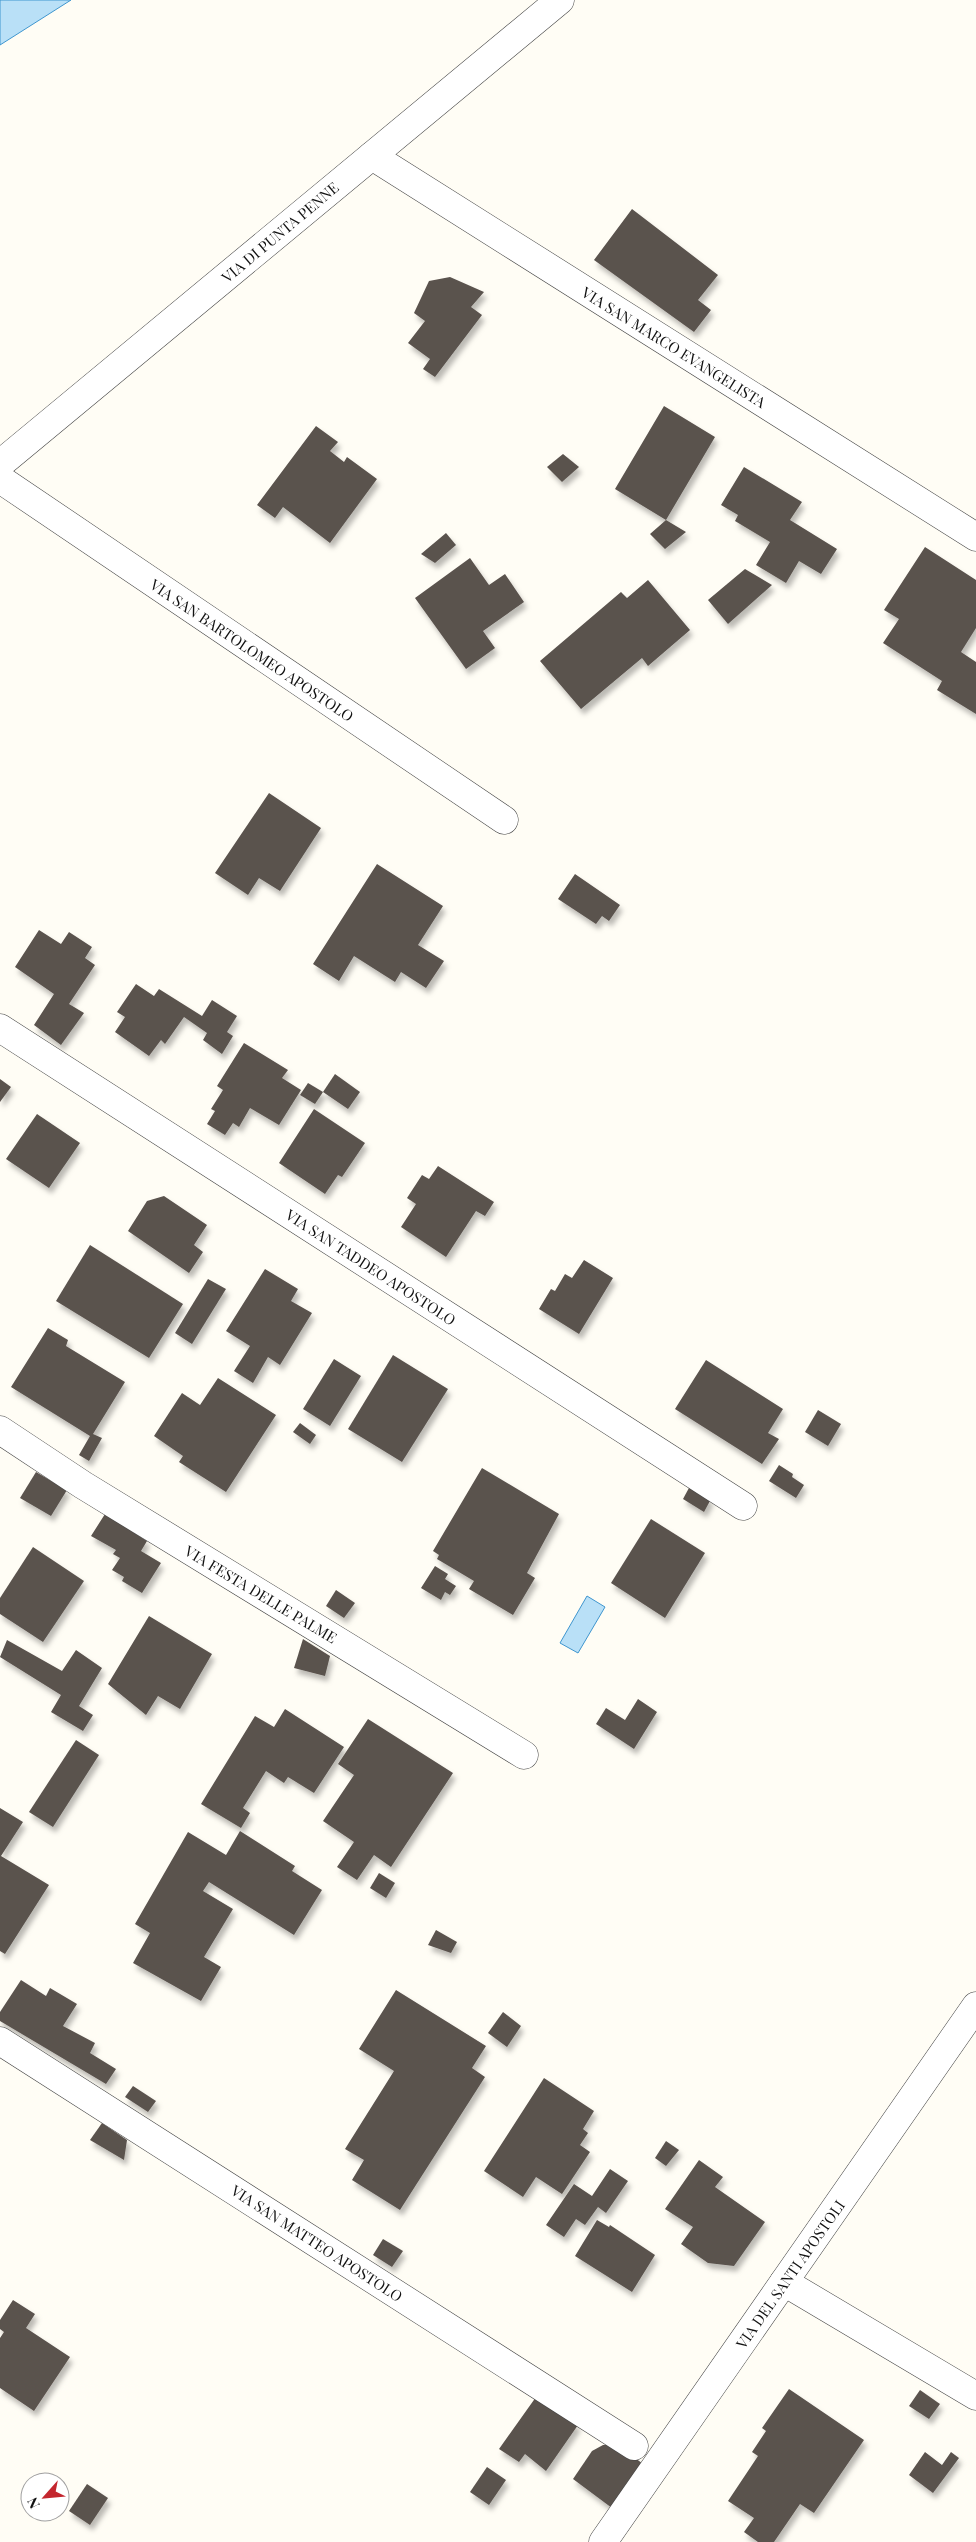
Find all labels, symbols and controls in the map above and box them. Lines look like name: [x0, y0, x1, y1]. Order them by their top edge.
street label: VIA DI PUNTA PENNE: [217, 177, 343, 288]
street label: VIA SAN MARCO EVANGELISTA: [577, 281, 770, 412]
street label: VIA SAN BARTOLOMEO APOSTOLO: [146, 574, 358, 726]
street label: VIA SAN TADDEO APOSTOLO: [281, 1204, 460, 1330]
street label: VIA FESTA DELLE PALME: [180, 1540, 341, 1647]
street label: VIA SAN MATTEO APOSTOLO: [227, 2179, 407, 2306]
street label: VIA DEL SANTI APOSTOLI: [731, 2196, 849, 2353]
north arrow: [20, 2472, 70, 2522]
text: N: [22, 2494, 44, 2512]

